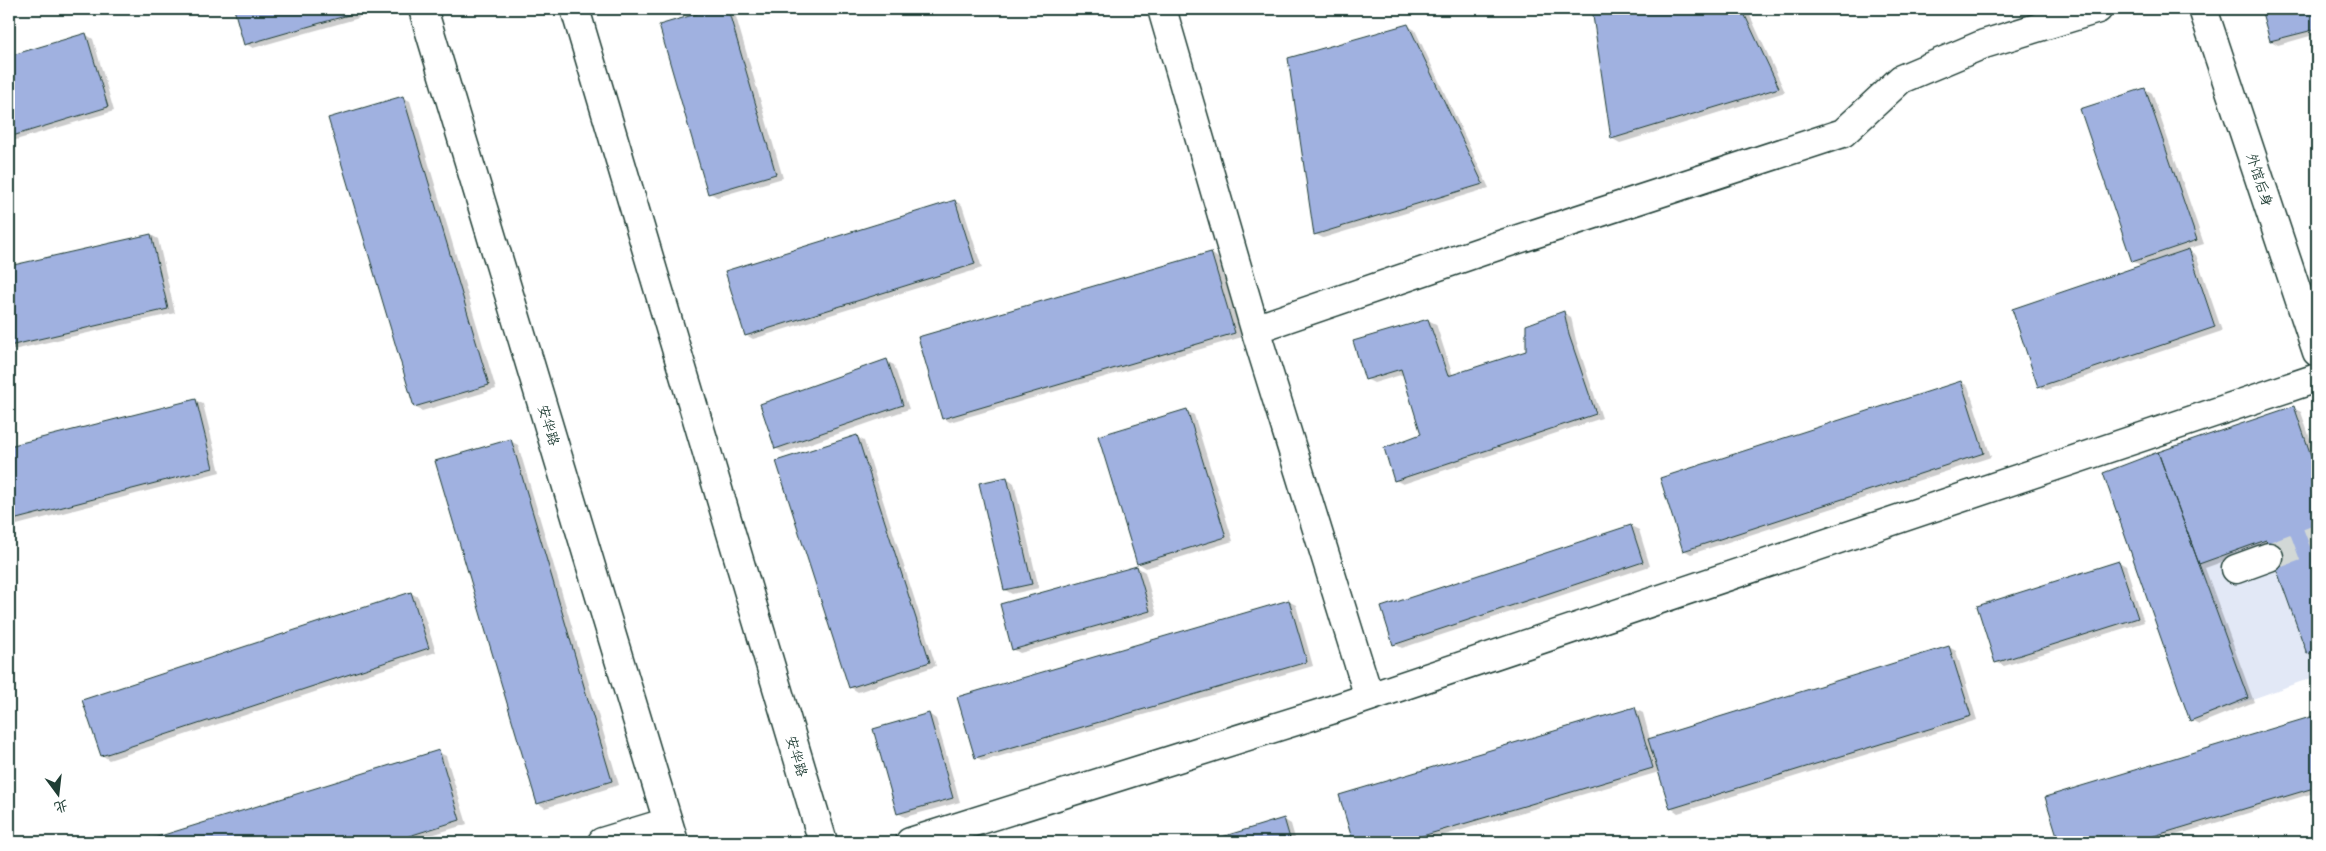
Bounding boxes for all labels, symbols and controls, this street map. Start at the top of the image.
street label: 外馆后身 [2243,151,2276,209]
street label: 安华路 [534,403,563,448]
street label: 安华路 [782,734,811,779]
north arrow [32,768,82,818]
text: 北 [52,796,70,816]

